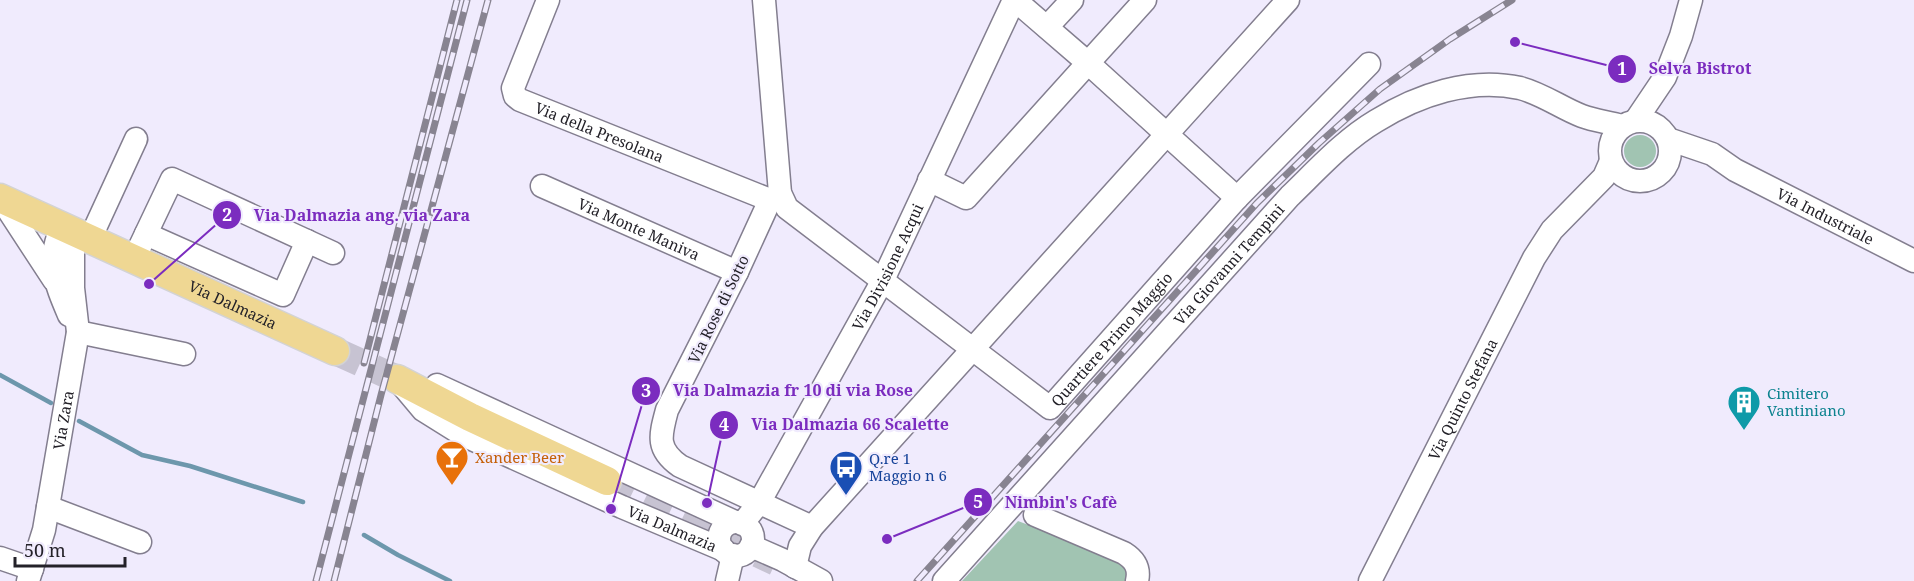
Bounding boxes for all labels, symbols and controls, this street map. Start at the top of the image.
callout: Selva Bistrot [1607,52,1764,86]
text: 1 [1617,56,1627,80]
text: Selva Bistrot [1649,57,1752,79]
street label: Via della Presolana [532,97,667,167]
street label: Via Industriale [1774,183,1877,249]
street label: Via Monte Maniva [575,193,703,264]
callout: Via Dalmazia ang. via Zara [212,198,482,232]
street label: Via Giovanni Tempini [1169,199,1288,329]
street label: Via Divisione Acqui [847,200,928,334]
text: 2 [222,202,232,226]
text: Via Dalmazia ang. via Zara [254,204,471,226]
street label: Via Rose di Sotto [683,251,753,367]
street label: Quartiere Primo Maggio [1046,268,1176,410]
street label: Via Dalmazia [186,276,280,333]
street label: Via Quinto Stefana [1423,335,1502,463]
callout: Via Dalmazia fr 10 di via Rose [631,374,925,408]
text: 3 [641,378,651,402]
text: Via Dalmazia fr 10 di via Rose [673,379,913,401]
place label: Cimitero Vantiniano [1767,383,1846,420]
building icon: Cimitero Vantiniano [1726,384,1762,431]
street label: Via Zara [48,389,78,451]
callout: Via Dalmazia 66 Scalette [709,408,961,442]
text: 4 [719,412,729,436]
text: Via Dalmazia 66 Scalette [751,413,949,435]
bar icon: Xander Beer [434,439,470,486]
place label: Xander Beer [475,447,564,467]
place label: Q.re 1 Maggio n 6 [869,448,947,485]
bus stop icon: Q.re 1 Maggio n 6 [828,449,864,496]
callout: Nimbin's Cafè [963,485,1129,519]
text: 5 [973,489,983,513]
text: Nimbin's Cafè [1005,491,1117,513]
street label: Via Dalmazia [625,501,720,556]
scale bar [15,530,124,568]
text: 50 m [24,538,66,562]

